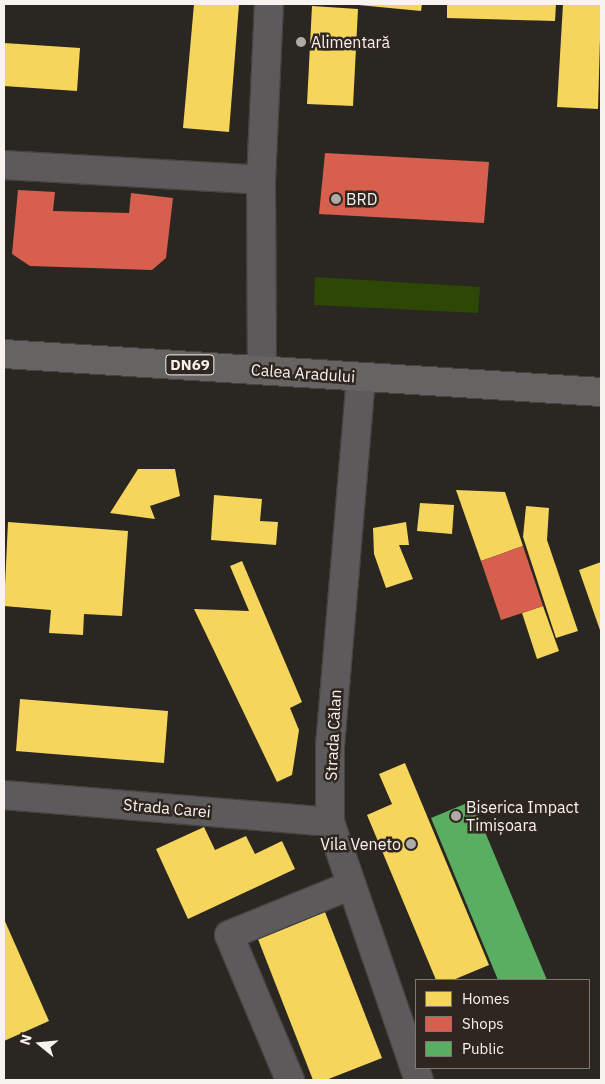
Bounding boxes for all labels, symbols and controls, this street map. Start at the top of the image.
place label: Alimentară [311,32,390,52]
marker: Alimentară [295,36,307,48]
place label: BRD [346,189,377,209]
marker: BRD [330,193,342,205]
road number: DN69 [165,352,215,378]
street label: Calea Aradului [250,360,356,386]
street label: Strada Călan [321,689,345,781]
street label: Strada Carei [122,795,212,821]
place label: Biserica Impact Timișoara [466,797,579,835]
marker: Biserica Impact Timișoara [450,810,462,822]
place label: Vila Veneto [320,834,401,854]
marker: Vila Veneto [405,838,417,850]
legend [415,979,590,1069]
text: Homes [462,989,510,1008]
text: Shops [462,1014,504,1033]
north arrow [15,1019,65,1069]
text: N [16,1032,36,1047]
text: Public [462,1039,504,1058]

